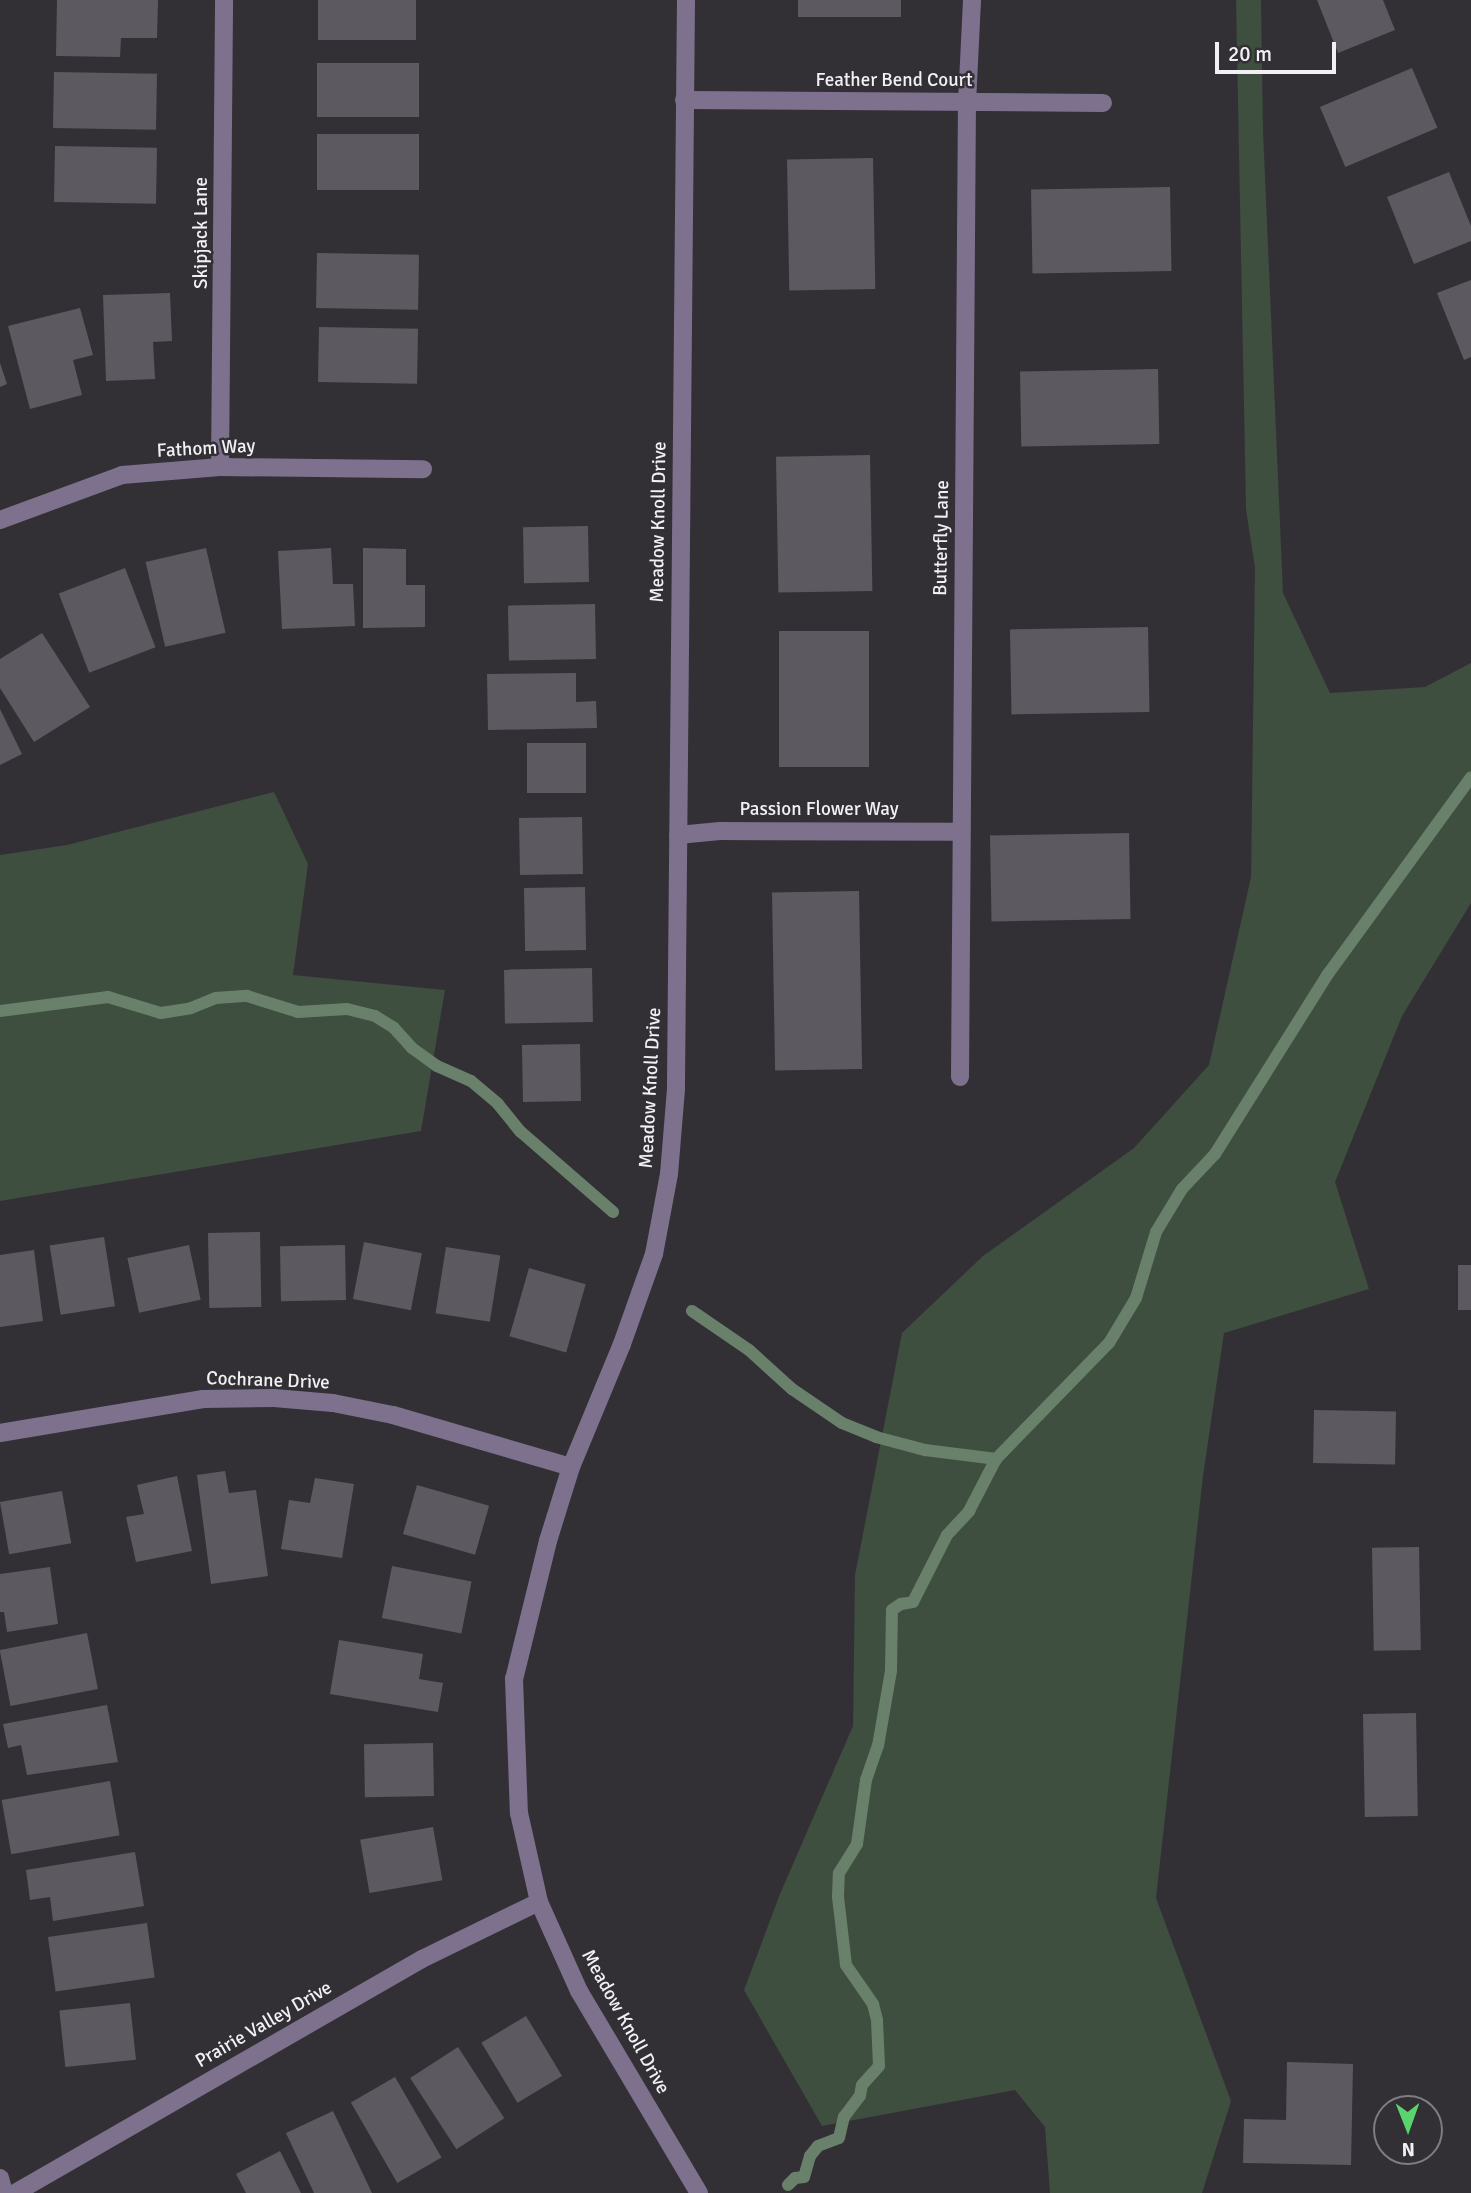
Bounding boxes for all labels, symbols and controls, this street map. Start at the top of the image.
scale bar [1219,28,1340,72]
text: 20 m [1228,41,1272,67]
street label: Feather Bend Court [815,70,973,92]
street label: Skipjack Lane [191,177,213,289]
street label: Fathom Way [156,435,256,463]
street label: Meadow Knoll Drive [646,441,672,603]
street label: Butterfly Lane [930,480,954,596]
street label: Passion Flower Way [739,799,899,821]
street label: Meadow Knoll Drive [635,1007,667,1169]
street label: Cochrane Drive [206,1367,330,1395]
street label: Meadow Knoll Drive [576,1946,674,2098]
street label: Prairie Valley Drive [192,1977,336,2073]
north arrow [1373,2095,1443,2165]
text: N [1402,2137,1415,2161]

